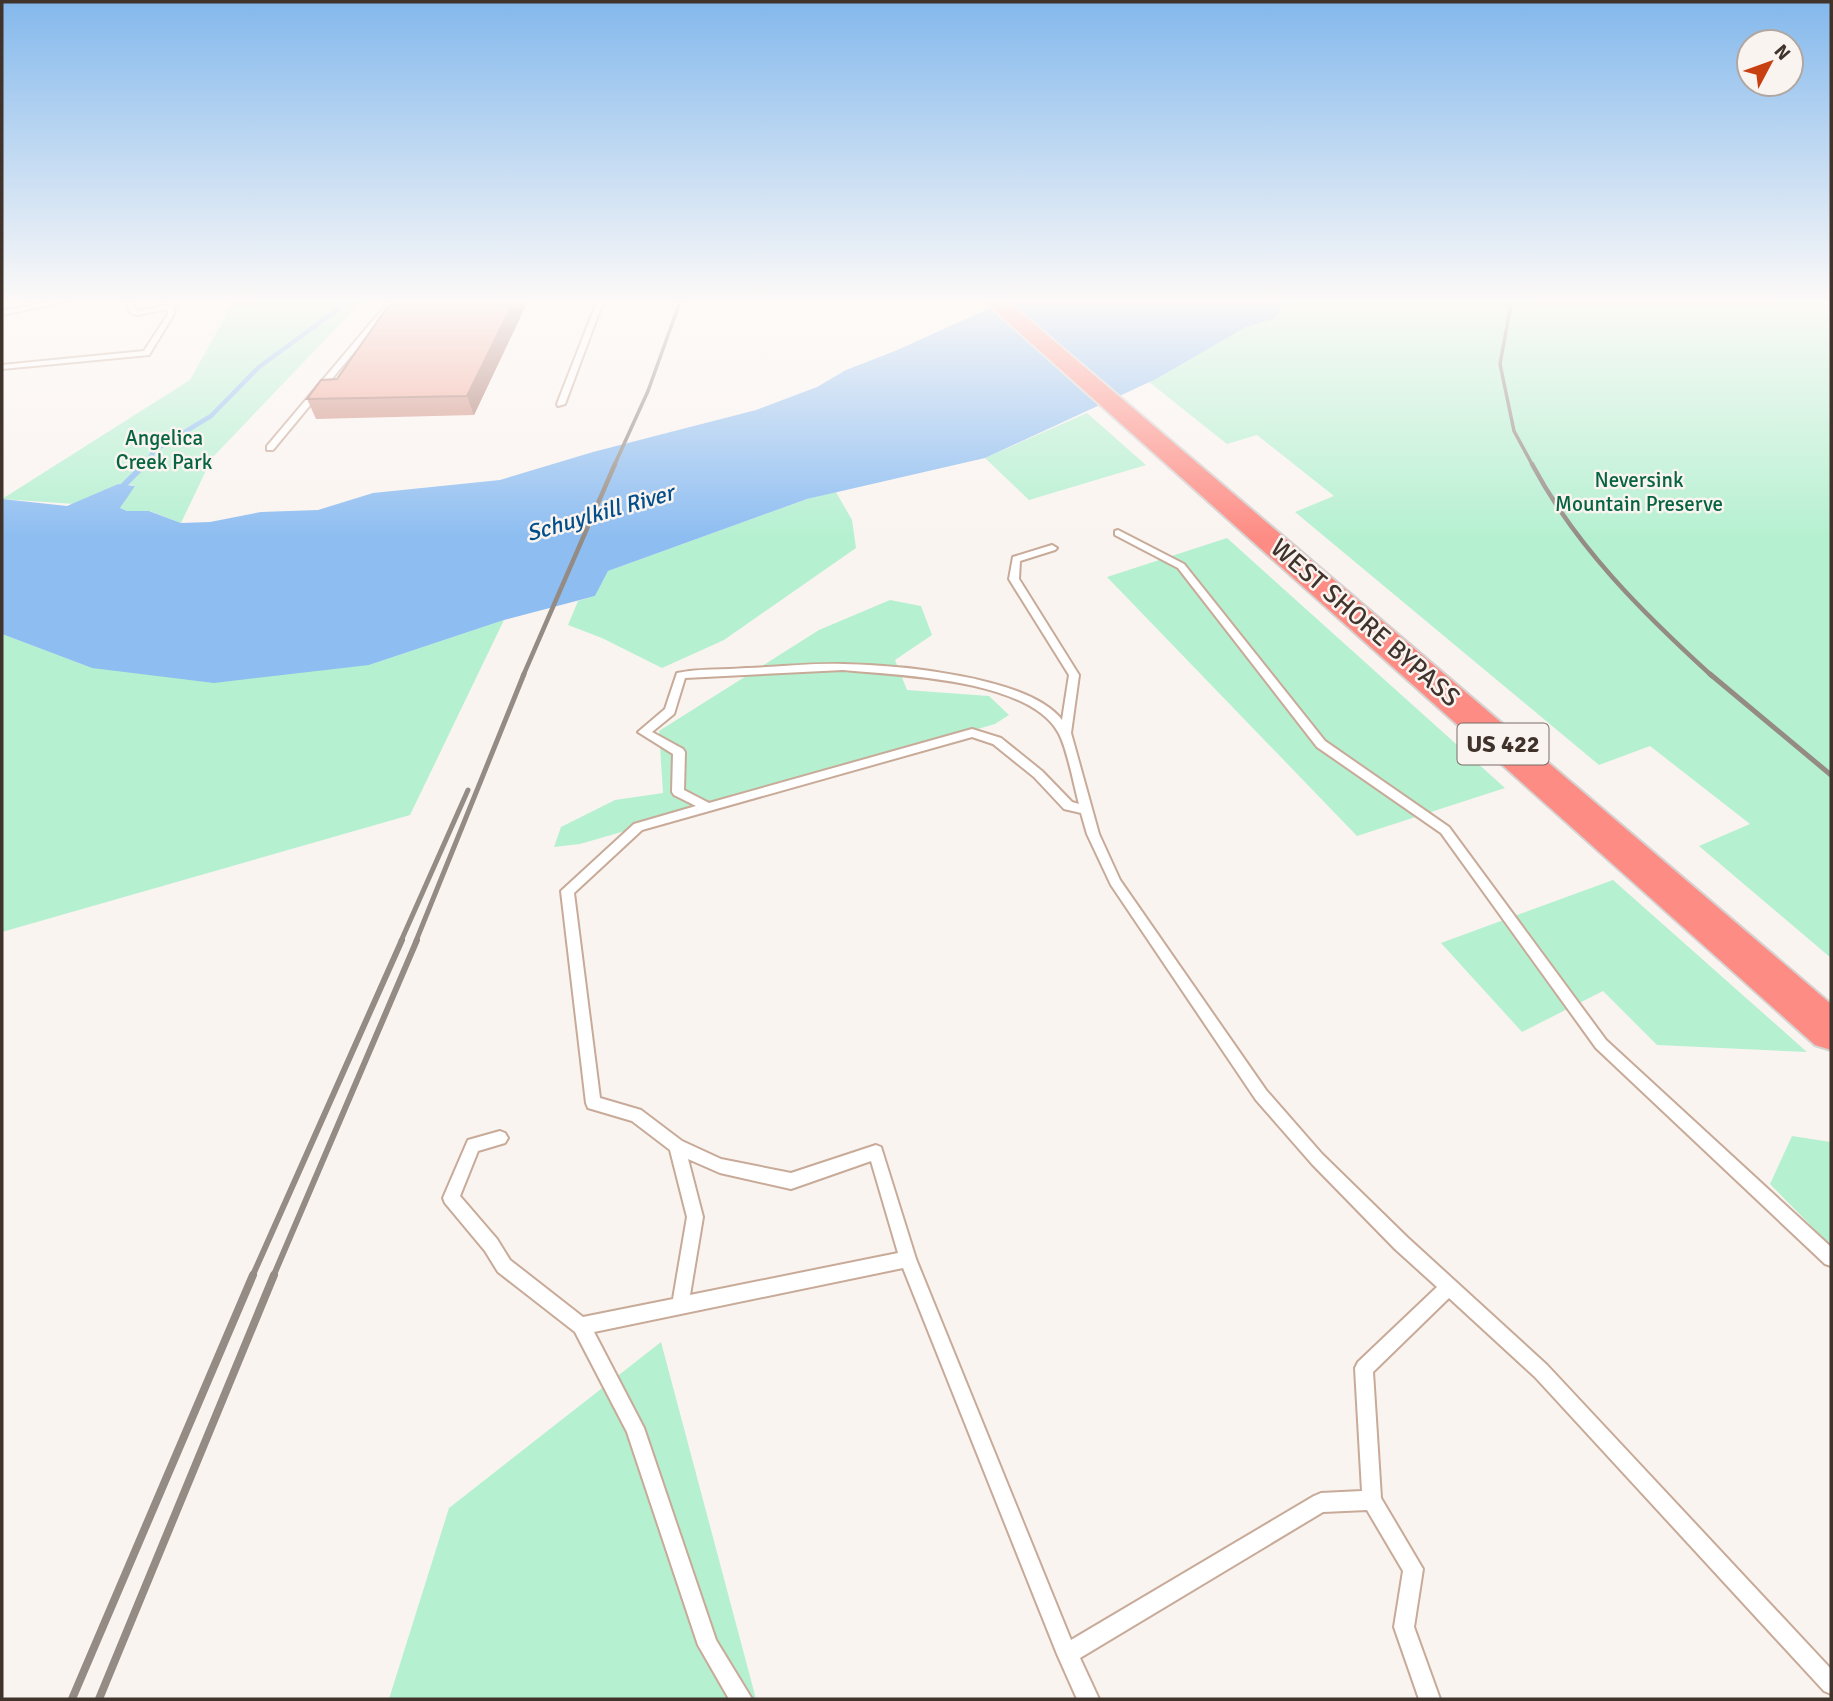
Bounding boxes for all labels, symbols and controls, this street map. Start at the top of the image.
north arrow [1735,28,1805,98]
text: N [1769,40,1795,65]
park label: Angelica Creek Park [116,425,213,475]
park label: Neversink Mountain Preserve [1555,467,1723,517]
water label: Schuylkill River [523,477,681,548]
street label: WEST SHORE BYPASS [1264,532,1466,714]
road number: US 422 [1458,724,1548,764]

